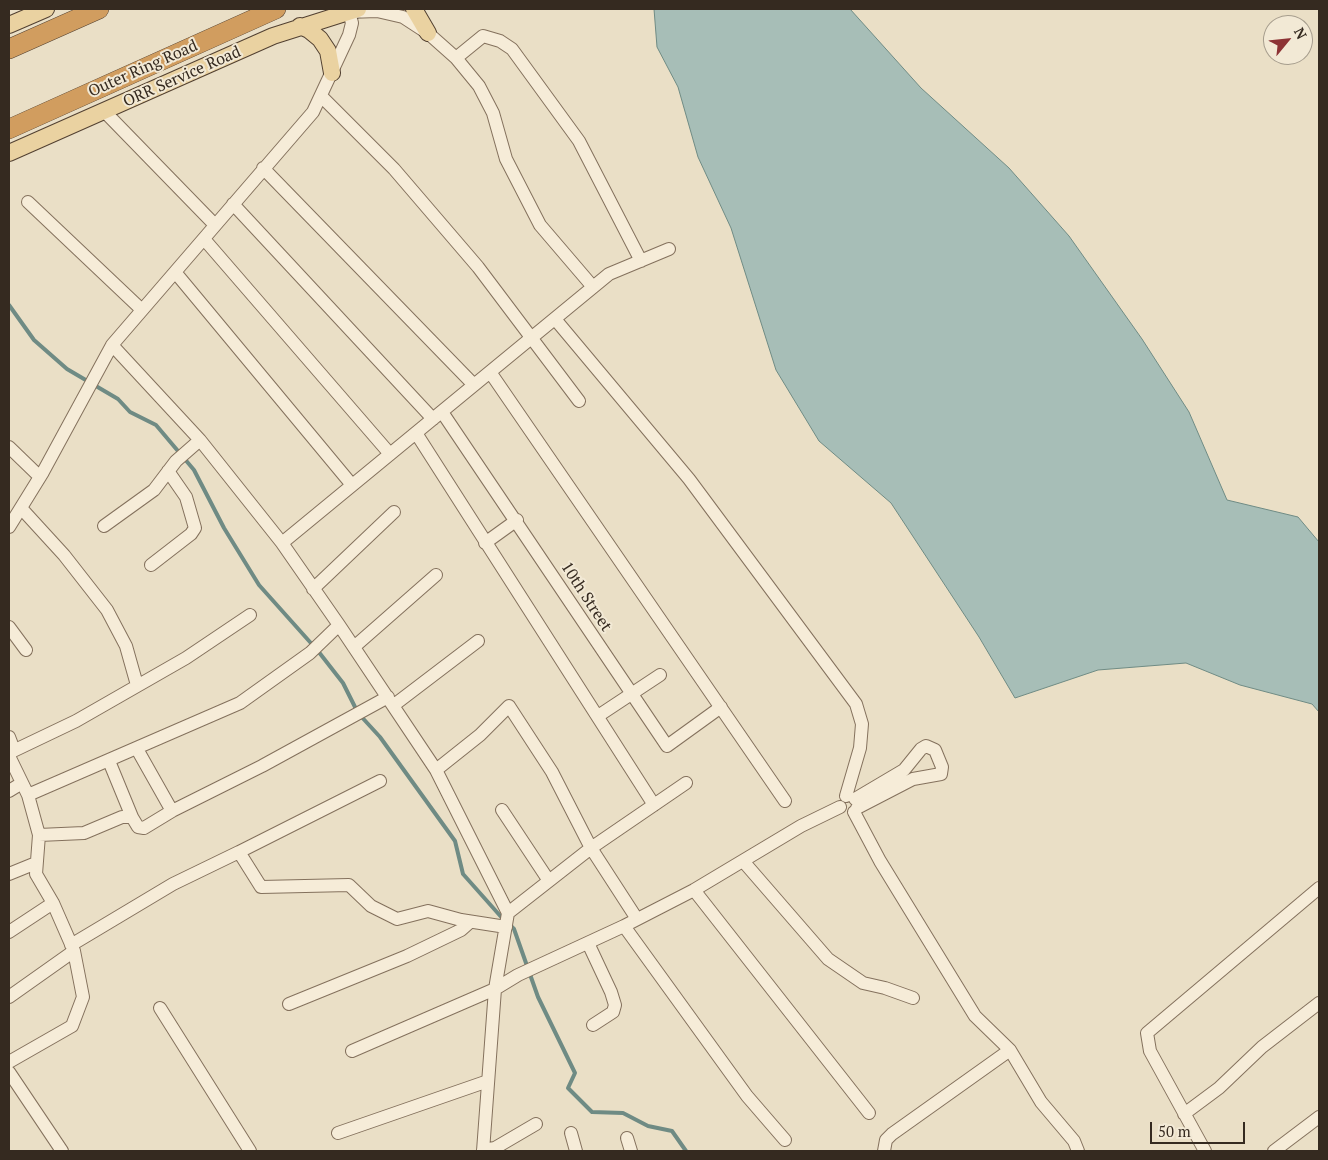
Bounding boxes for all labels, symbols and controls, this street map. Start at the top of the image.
north arrow [1263,15,1313,65]
text: N [1290,24,1312,42]
street label: Outer Ring Road [85,36,201,102]
street label: ORR Service Road [120,42,244,112]
street label: 10th Street [556,559,616,635]
scale bar [1153,1112,1248,1144]
text: 50 m [1158,1121,1191,1141]

